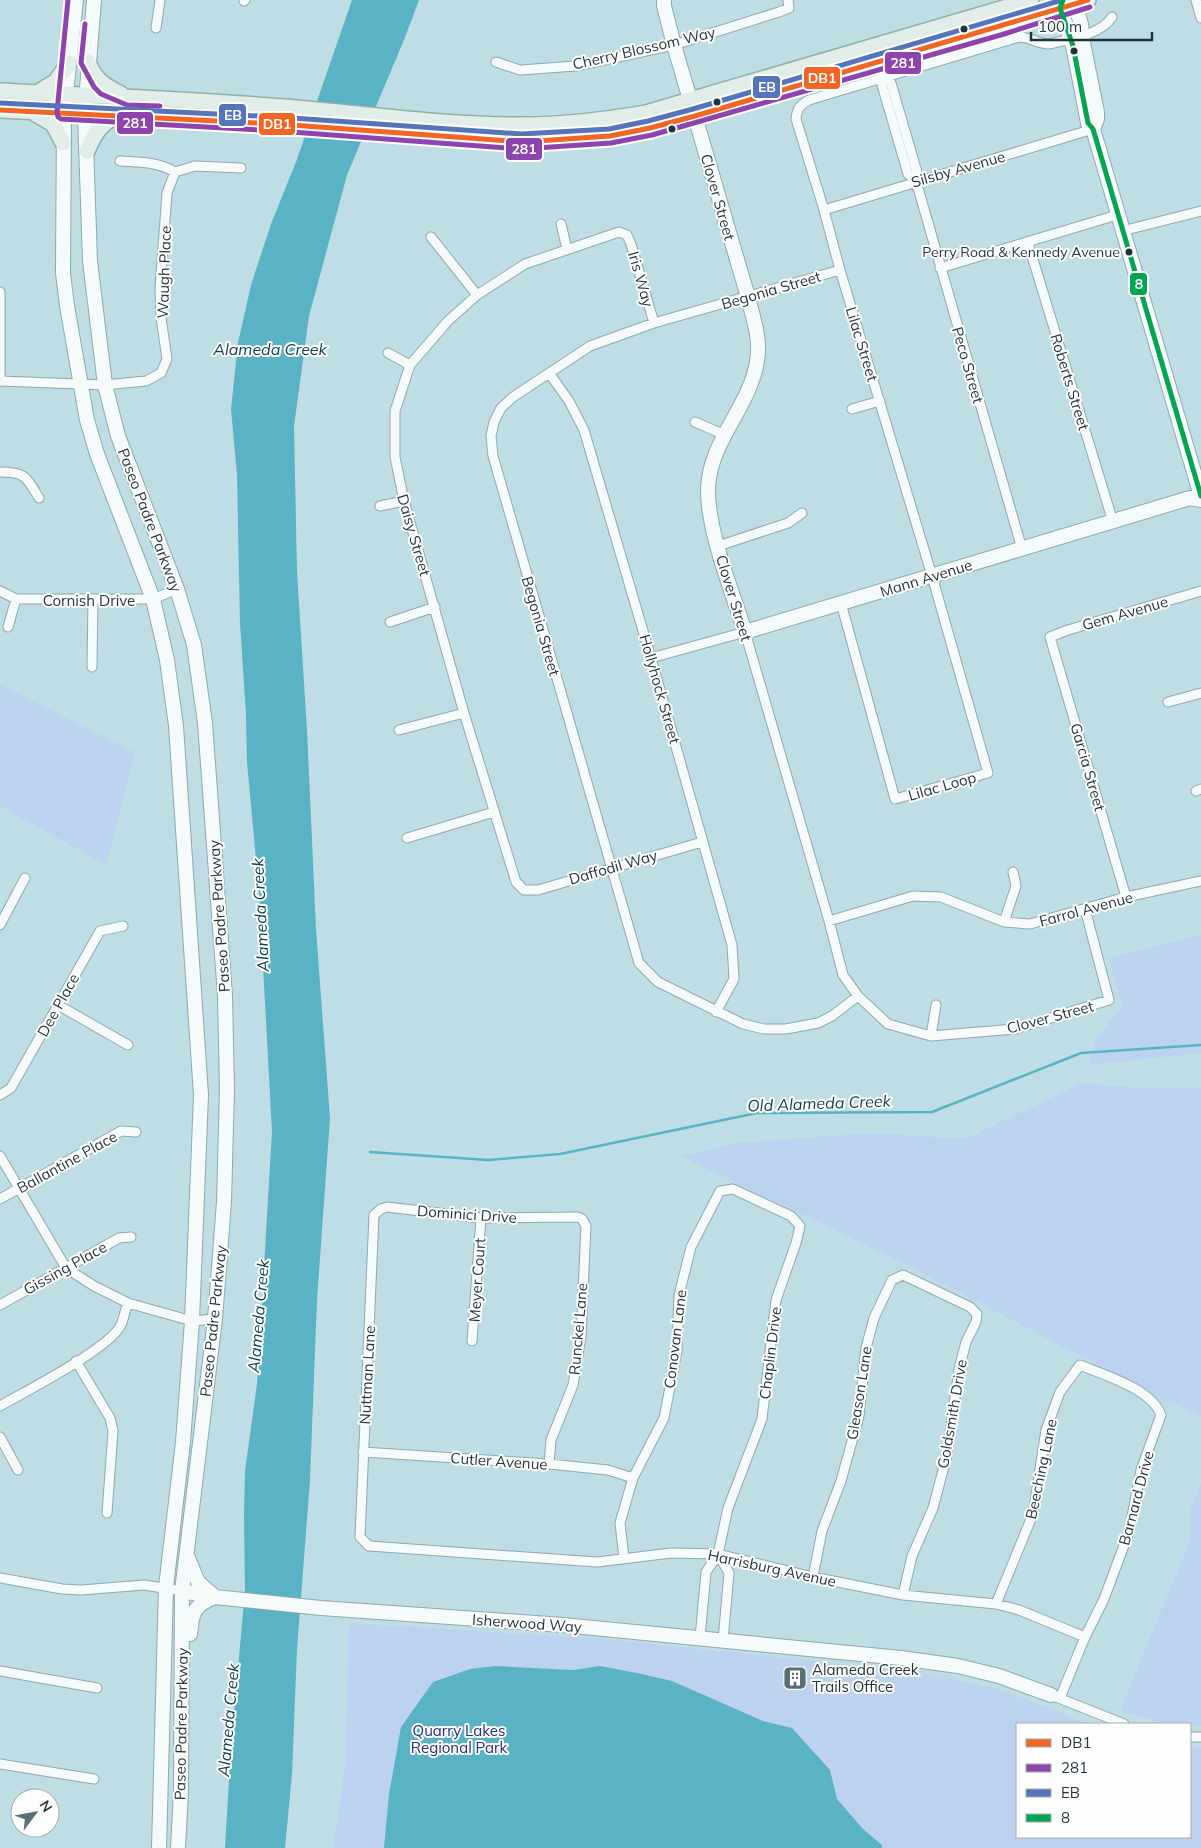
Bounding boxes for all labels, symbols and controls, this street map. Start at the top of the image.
scale bar [1031,10,1152,42]
text: 100 m [1038,17,1082,36]
street label: Cherry Blossom Way [571,22,717,74]
unlabelled marker [959,24,969,34]
unlabelled marker [1069,46,1079,56]
line badge: 281 [884,51,922,75]
text: 281 [890,54,916,72]
line badge: DB1 [803,66,841,90]
text: DB1 [808,69,836,87]
line badge: EB [752,75,781,99]
text: EB [758,78,776,96]
unlabelled marker [712,97,722,107]
line badge: EB [218,103,247,127]
text: EB [224,106,242,124]
line badge: 281 [116,111,154,135]
line badge: DB1 [258,112,296,136]
text: 281 [122,114,148,132]
text: DB1 [263,115,291,133]
unlabelled marker [667,124,677,134]
line badge: 281 [505,137,543,161]
text: 281 [511,140,537,158]
street label: Silsby Avenue [909,147,1007,191]
street label: Clover Street [697,152,739,242]
street label: Waugh Place [153,225,175,319]
place label: Perry Road & Kennedy Avenue [922,243,1120,261]
marker: Perry Road & Kennedy Avenue [1124,247,1134,257]
street label: Iris Way [624,249,658,309]
street label: Begonia Street [719,267,823,313]
line badge: 8 [1129,272,1148,296]
text: 8 [1135,275,1143,293]
street label: Lilac Street [842,304,882,384]
street label: Peco Street [948,324,988,406]
street label: Roberts Street [1046,331,1094,433]
water label: Alameda Creek [212,339,328,359]
street label: Paseo Padre Parkway [114,445,186,595]
street label: Daisy Street [393,492,435,578]
street label: Clover Street [712,553,756,643]
street label: Mann Avenue [877,555,975,601]
street label: Begonia Street [518,574,564,678]
street label: Cornish Drive [43,591,135,610]
street label: Gem Avenue [1080,592,1170,634]
street label: Hollyhock Street [635,632,685,746]
street label: Garcia Street [1066,721,1110,813]
street label: Lilac Loop [906,767,978,805]
street label: Paseo Padre Parkway [204,839,234,993]
street label: Daffodil Way [567,845,659,889]
water label: Alameda Creek [247,857,273,973]
street label: Farrol Avenue [1037,887,1135,931]
street label: Dee Place [33,970,83,1040]
street label: Clover Street [1004,996,1096,1038]
water label: Old Alameda Creek [747,1090,892,1115]
street label: Ballantine Place [14,1127,120,1197]
street label: Dominici Drive [416,1201,518,1227]
street label: Gissing Place [20,1237,110,1299]
street label: Meyer Court [465,1237,489,1323]
street label: Paseo Padre Parkway [196,1244,230,1398]
water label: Alameda Creek [243,1258,273,1374]
street label: Runckel Lane [565,1282,591,1376]
street label: Conovan Lane [660,1289,690,1389]
street label: Chaplin Drive [755,1306,785,1400]
street label: Nuttman Lane [355,1325,379,1425]
street label: Gleason Lane [842,1345,876,1441]
street label: Goldsmith Drive [933,1358,971,1470]
street label: Beeching Lane [1021,1417,1061,1521]
street label: Cutler Avenue [450,1448,548,1474]
street label: Barnard Drive [1114,1449,1158,1547]
street label: Harrisburg Avenue [706,1545,838,1591]
street label: Isherwood Way [472,1610,582,1636]
street label: Paseo Padre Parkway [170,1648,192,1800]
place label: Alameda Creek Trails Office [812,1660,919,1696]
water label: Alameda Creek [213,1662,243,1778]
building icon: Alameda Creek Trails Office [782,1665,808,1691]
park label: Quarry Lakes Regional Park [411,1721,507,1757]
legend [1016,1723,1191,1838]
text: DB1 [1061,1733,1091,1752]
text: 281 [1061,1758,1088,1777]
text: EB [1061,1783,1080,1802]
north arrow [10,1788,60,1838]
text: N [36,1797,56,1815]
text: 8 [1061,1808,1070,1827]

